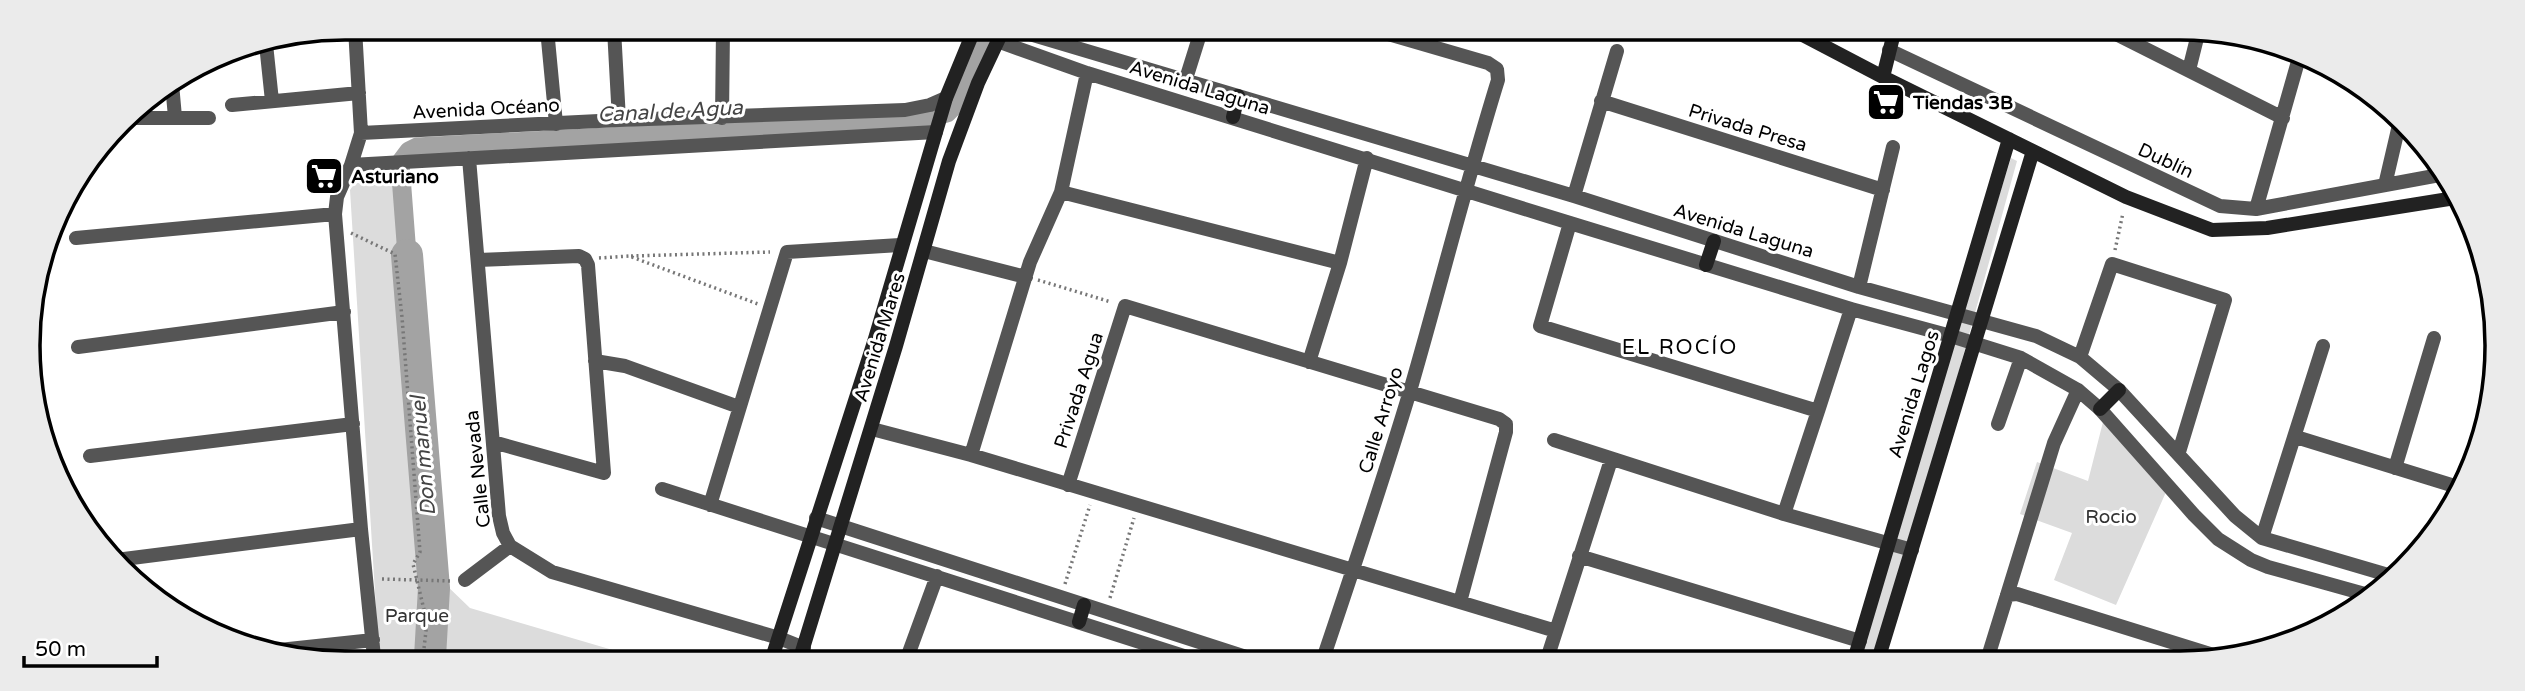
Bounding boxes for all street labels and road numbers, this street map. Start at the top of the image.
street label: Avenida Laguna [1127,56,1273,120]
street label: Avenida Océano [412,94,560,124]
street label: Privada Presa [1686,99,1810,156]
street label: Dublín [2134,139,2197,183]
street label: Avenida Laguna [1671,199,1817,263]
street label: Avenida Mares [850,270,910,405]
street label: Avenida Lagos [1884,328,1944,461]
street label: Privada Agua [1050,329,1108,451]
street label: Calle Arroyo [1354,364,1408,476]
street label: Calle Nevada [461,409,495,529]

